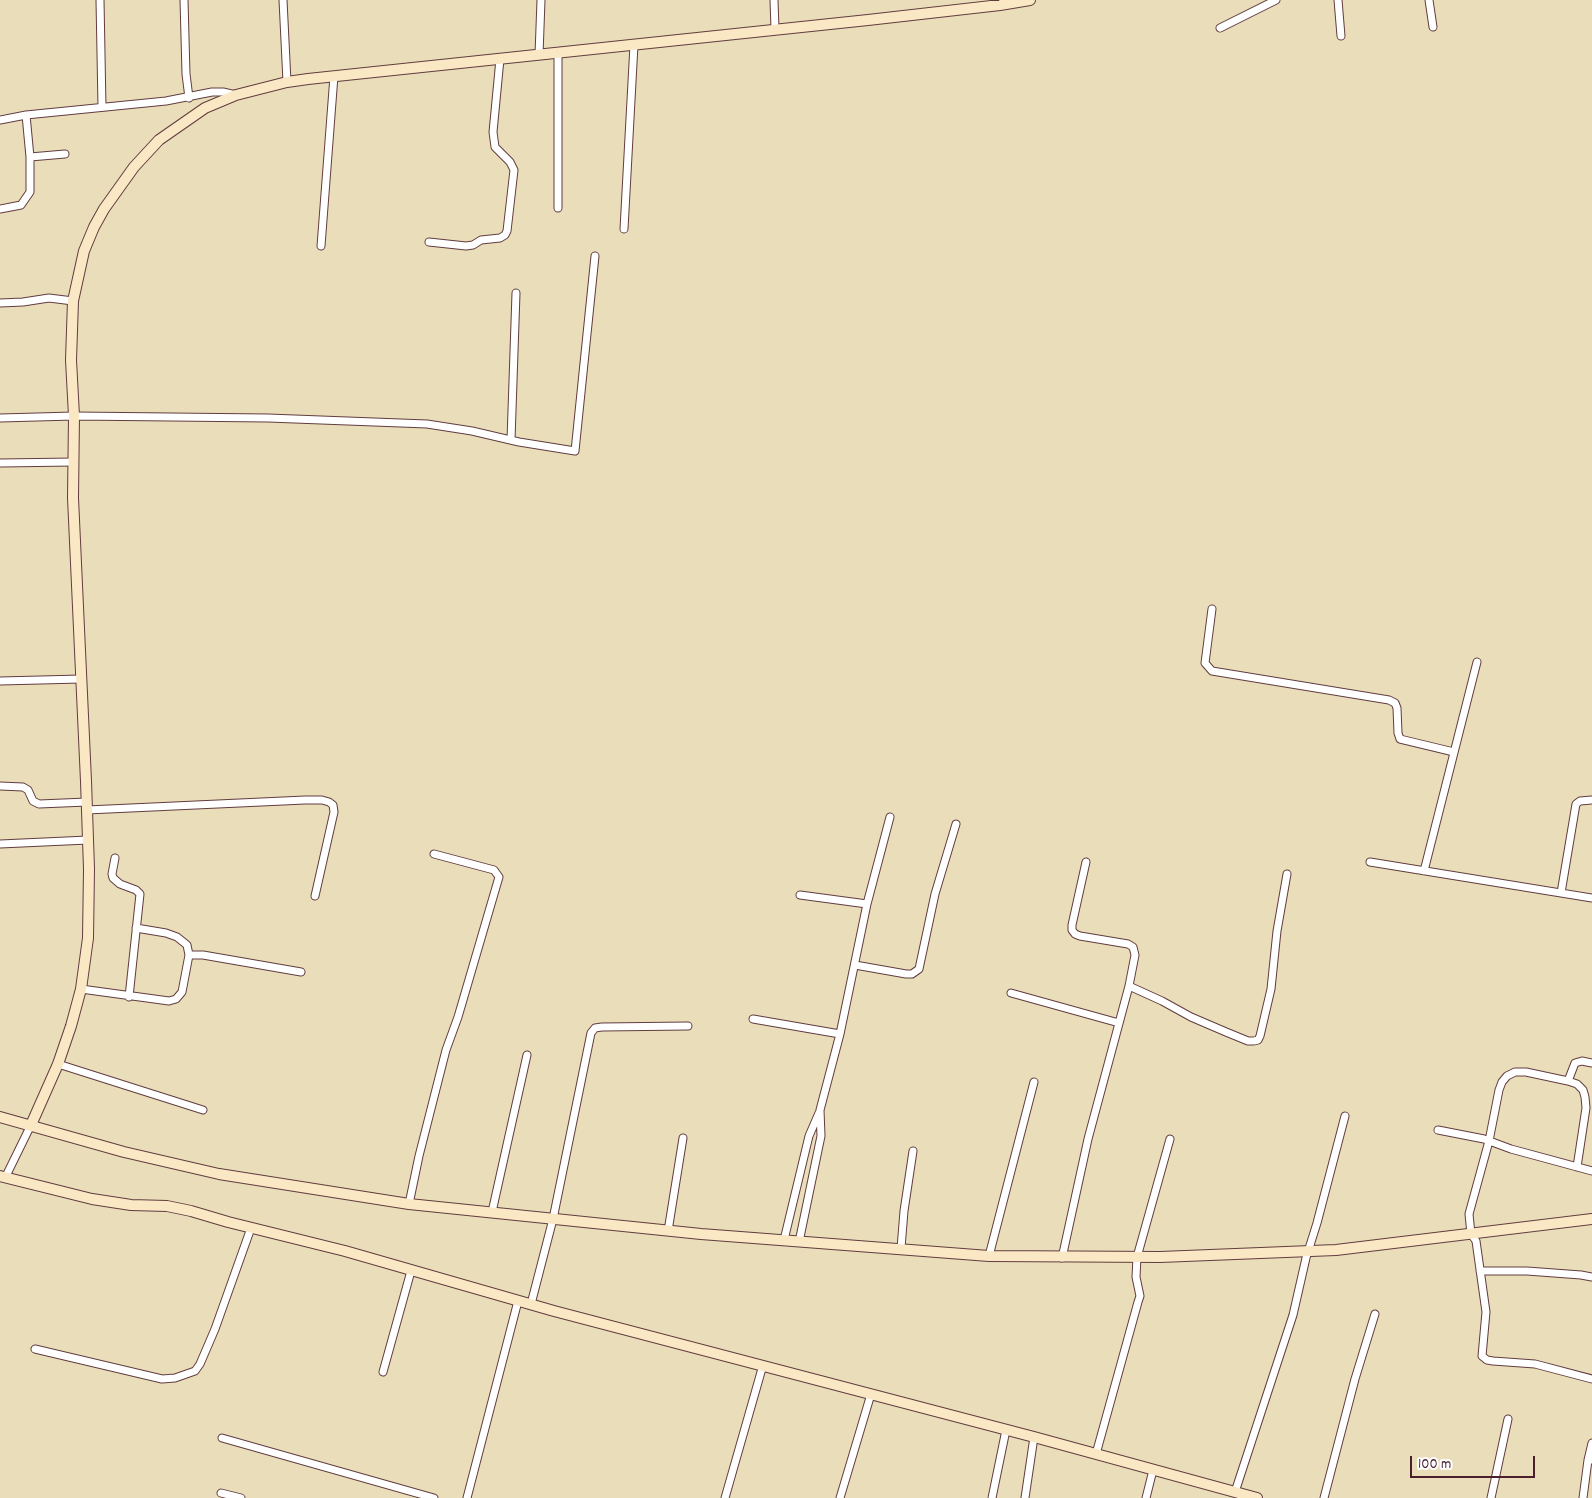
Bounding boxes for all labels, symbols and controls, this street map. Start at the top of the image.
scale bar [1412,1446,1537,1478]
text: 100 m [1418,1454,1451,1476]

